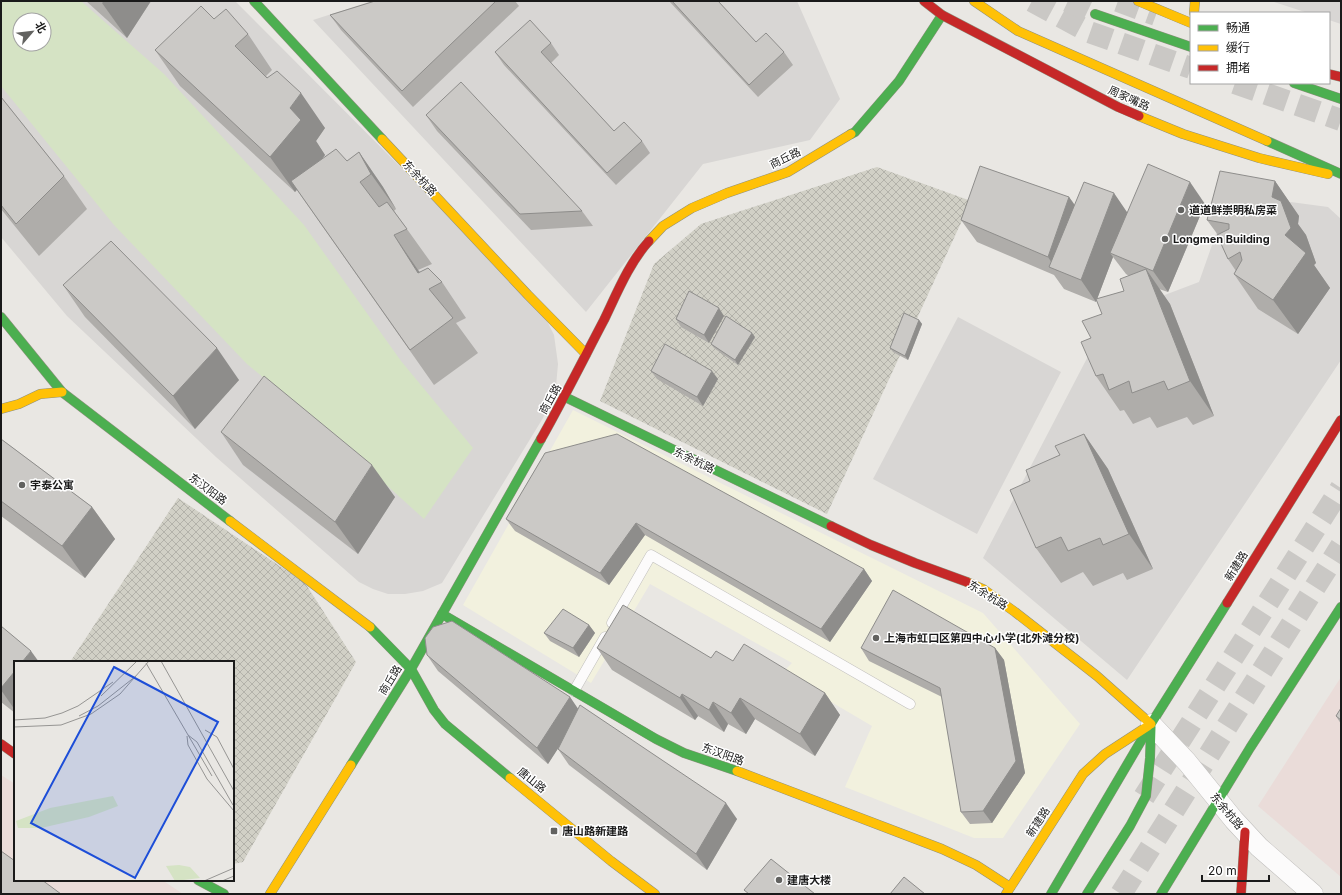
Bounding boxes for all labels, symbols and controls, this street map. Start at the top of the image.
north arrow [12,12,52,52]
legend [1190,12,1330,84]
text: 北 [32,19,50,35]
text: 畅通 [1226,20,1250,35]
text: 缓行 [1226,40,1250,55]
text: 拥堵 [1226,60,1250,75]
street label: 周家嘴路 [1106,83,1152,113]
street label: 商丘路 [767,144,803,172]
street label: 东余杭路 [400,157,440,199]
place label: 道道鲜崇明私房菜 [1189,203,1277,217]
marker: 道道鲜崇明私房菜 [1176,205,1186,215]
place label: Longmen Building [1173,232,1270,246]
marker: Longmen Building [1160,234,1170,244]
street label: 商丘路 [536,381,564,417]
street label: 东余杭路 [671,444,717,476]
street label: 东汉阳路 [186,470,230,508]
place label: 宇泰公寓 [30,478,74,492]
marker: 宇泰公寓 [17,480,27,490]
street label: 新建路 [1221,548,1251,584]
street label: 东余杭路 [966,577,1010,613]
place label: 上海市虹口区第四中心小学(北外滩分校) [884,631,1079,645]
marker: 上海市虹口区第四中心小学(北外滩分校) [871,633,881,643]
inset map [14,661,234,881]
street label: 商丘路 [375,662,405,698]
street label: 东汉阳路 [700,740,746,768]
street label: 唐山路 [515,764,549,796]
street label: 东余杭路 [1207,790,1247,832]
street label: 新建路 [1023,804,1053,840]
place label: 唐山路新建路 [562,824,629,838]
marker: 唐山路新建路 [549,826,559,836]
scale bar [1202,857,1269,883]
text: 20 m [1208,863,1237,878]
place label: 建唐大楼 [787,873,831,887]
marker: 建唐大楼 [774,875,784,885]

